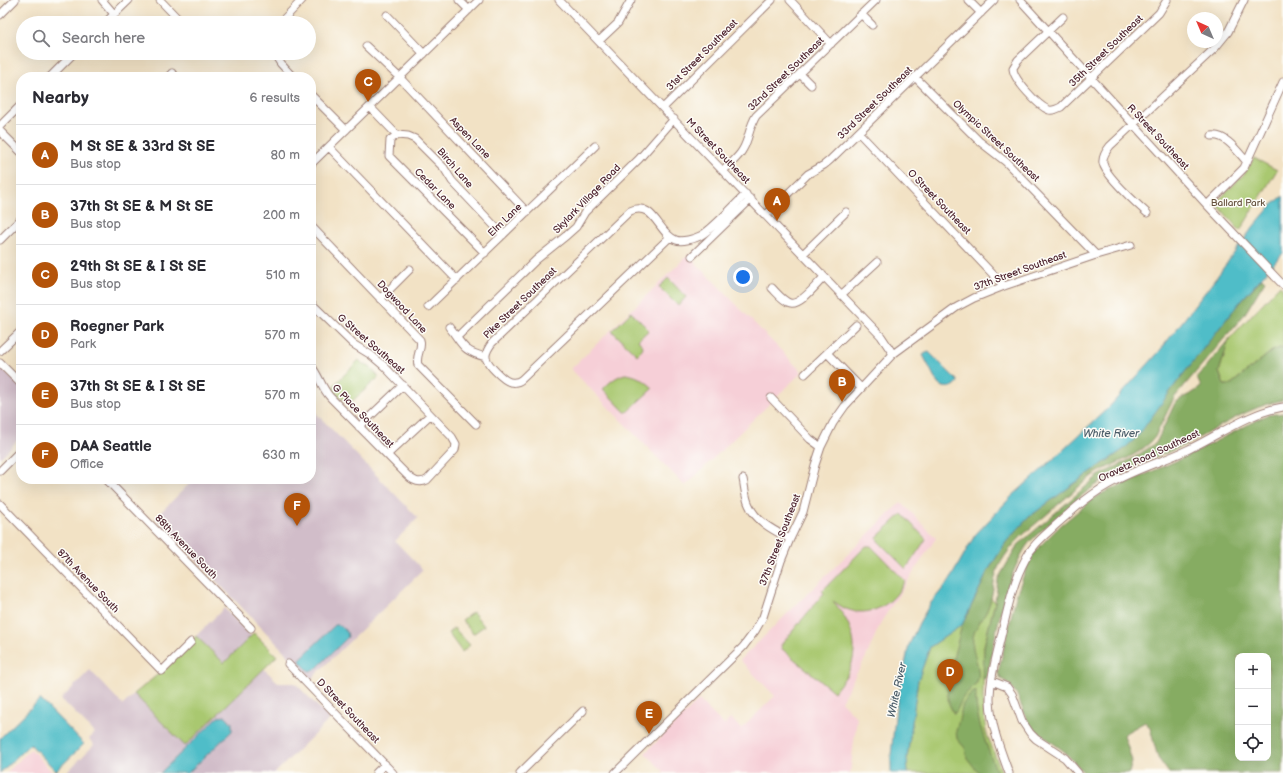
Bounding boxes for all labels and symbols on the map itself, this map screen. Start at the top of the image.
north arrow [1187,12,1223,48]
street label: 35th Street Southeast [1066,13,1146,89]
street label: 31st Street Southeast [664,17,740,93]
street label: 32nd Street Southeast [745,35,827,113]
street label: 33rd Street Southeast [835,64,915,142]
pin: C [355,69,381,102]
street label: Olympic Street Southeast [950,98,1042,184]
street label: R Street Southeast [1125,102,1191,172]
street label: Aspen Lane [447,115,493,161]
street label: M Street Southeast [684,116,752,186]
street label: Birch Lane [434,146,476,190]
street label: Skylark Village Road [551,162,623,236]
street label: Cedar Lane [412,166,458,212]
street label: O Street Southeast [905,167,973,237]
pin: A [764,188,790,221]
park label: Ballard Park [1211,197,1265,209]
street label: Elm Lane [486,201,524,239]
street label: 37th Street Southeast [972,249,1068,293]
street label: Pike Street Southeast [481,265,559,341]
your location [733,267,753,287]
street label: Dogwood Lane [375,278,430,336]
street label: G Street Southeast [335,311,407,377]
pin: B [829,369,855,402]
street label: G Place Southeast [330,382,396,450]
water label: White River [1083,427,1140,440]
street label: Oravetz Road Southeast [1097,427,1201,485]
street label: 37th Street Southeast [757,492,803,588]
pin: F [284,493,310,526]
street label: 88th Avenue South [152,512,220,582]
street label: 87th Avenue South [55,547,122,616]
pin: D [937,659,963,692]
water label: White River [885,660,909,719]
street label: D Street Southeast [314,676,382,746]
pin: E [636,701,662,734]

